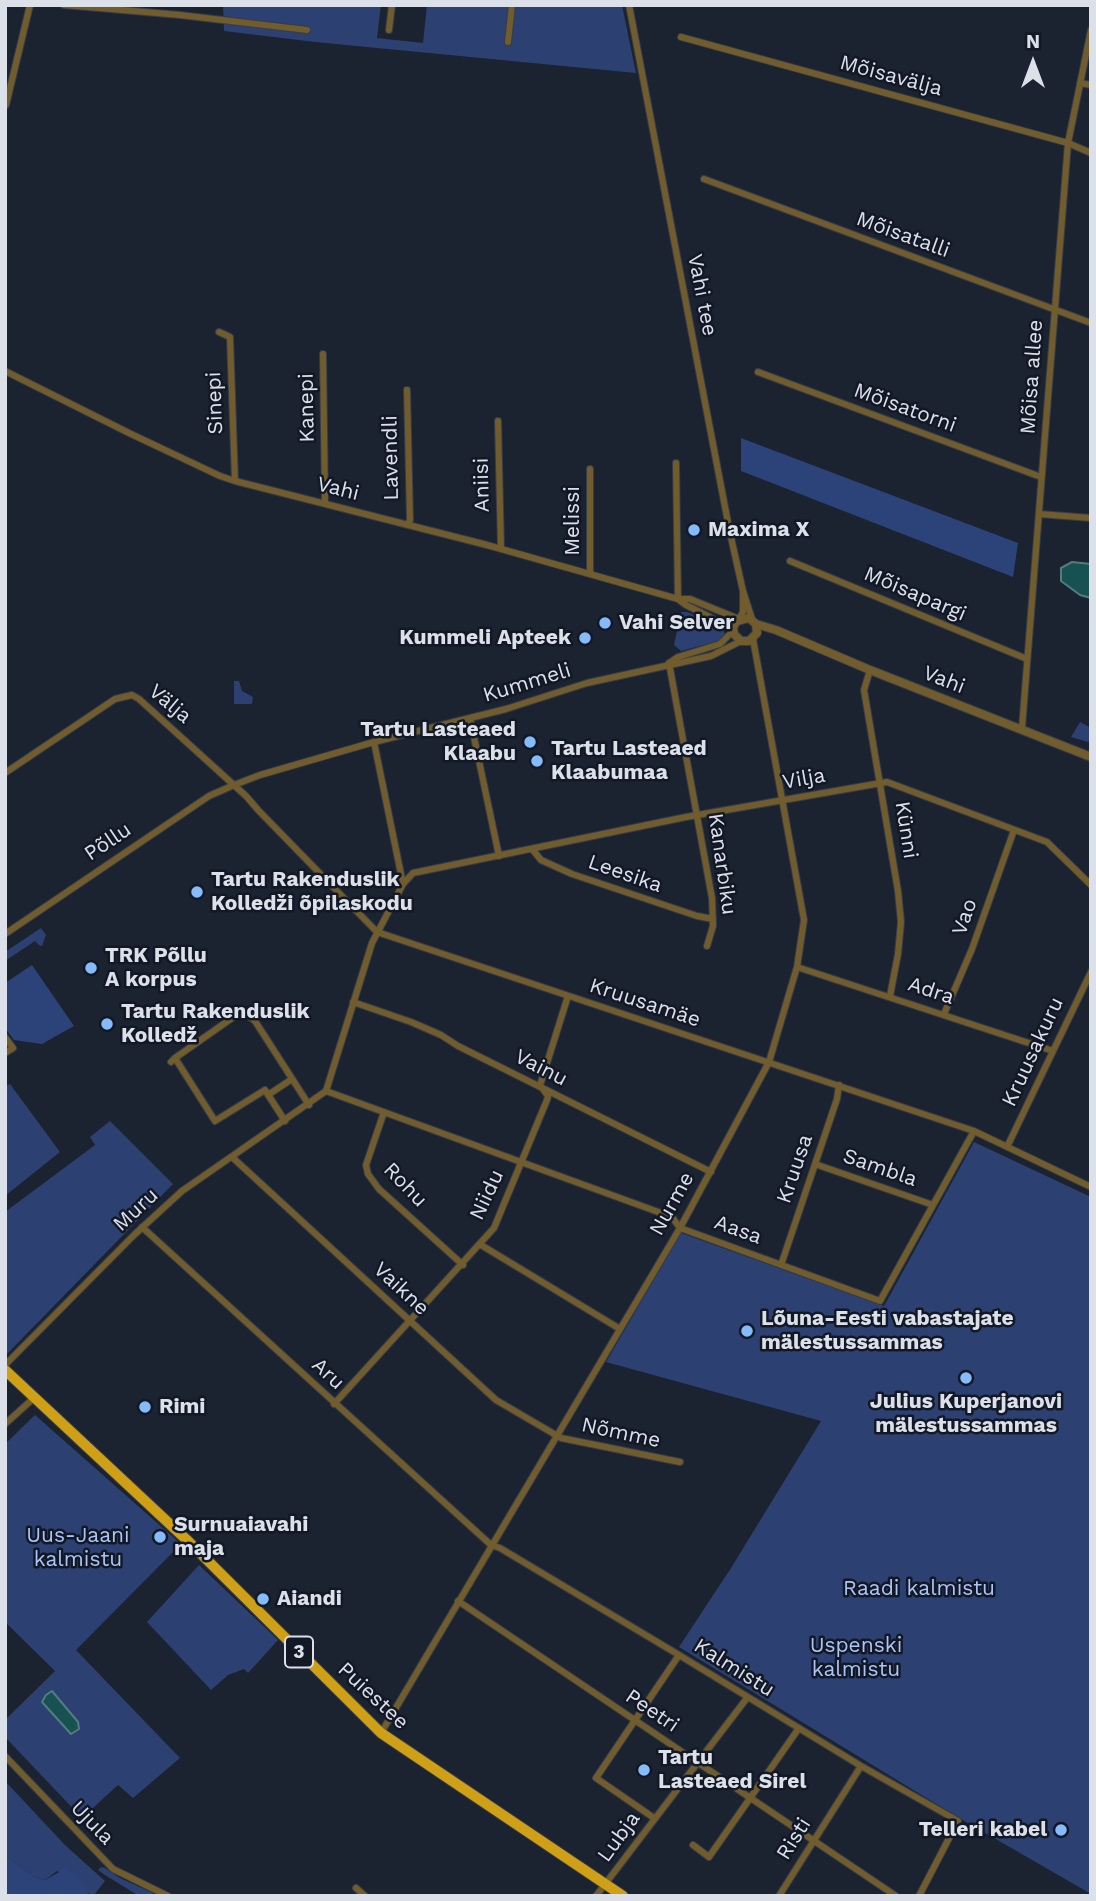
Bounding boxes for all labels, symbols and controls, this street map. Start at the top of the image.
north arrow [998,28,1068,98]
text: N [1026,30,1040,53]
street label: Mõisavälja [837,50,945,102]
street label: Mõisatalli [853,206,953,264]
street label: Vahi tee [682,252,722,338]
street label: Mõisa allee [1015,319,1049,435]
street label: Sinepi [201,371,229,435]
street label: Kanepi [294,373,320,443]
street label: Mõisatorni [850,378,960,438]
street label: Lavendli [378,415,404,501]
street label: Aniisi [469,457,495,513]
street label: Vahi [314,472,362,506]
street label: Melissi [560,486,586,556]
place label: Maxima X [708,517,810,543]
marker: Maxima X [686,522,702,538]
street label: Mõisapargi [860,561,970,627]
place label: Vahi Selver [619,610,734,636]
marker: Vahi Selver [597,615,613,631]
place label: Kummeli Apteek [399,625,571,651]
marker: Kummeli Apteek [577,630,593,646]
street label: Kummeli [480,658,574,708]
street label: Vahi [919,661,969,699]
street label: Välja [143,679,197,729]
place label: Tartu Lasteaed Klaabu [360,717,516,767]
marker: Tartu Lasteaed Klaabu [522,734,538,750]
place label: Tartu Lasteaed Klaabumaa [551,736,707,786]
marker: Tartu Lasteaed Klaabumaa [529,753,545,769]
street label: Vilja [781,763,827,795]
street label: Künni [889,799,923,861]
street label: Kanarbiku [702,812,742,916]
street label: Põllu [80,817,136,867]
street label: Leesika [585,850,665,898]
place label: Tartu Rakenduslik Kolledži õpilaskodu [211,867,413,917]
marker: Tartu Rakenduslik Kolledži õpilaskodu [189,884,205,900]
street label: Vao [947,895,983,939]
place label: TRK Põllu A korpus [105,943,207,993]
marker: TRK Põllu A korpus [83,960,99,976]
street label: Adra [905,972,957,1010]
street label: Kruusamäe [586,973,704,1033]
street label: Kruusakuru [997,993,1069,1111]
place label: Tartu Rakenduslik Kolledž [121,999,310,1049]
marker: Tartu Rakenduslik Kolledž [99,1016,115,1032]
street label: Vainu [510,1044,572,1092]
street label: Kruusa [771,1131,819,1207]
street label: Sambla [840,1144,920,1192]
street label: Rohu [378,1157,432,1213]
street label: Niidu [464,1166,510,1224]
street label: Nurme [644,1168,700,1240]
street label: Muru [108,1183,164,1237]
street label: Aasa [711,1210,765,1250]
street label: Vaikne [368,1257,434,1321]
place label: Lõuna-Eesti vabastajate mälestussammas [761,1306,1014,1356]
marker: Lõuna-Eesti vabastajate mälestussammas [739,1323,755,1339]
street label: Aru [306,1353,350,1395]
marker: Julius Kuperjanovi mälestussammas [958,1370,974,1386]
place label: Julius Kuperjanovi mälestussammas [870,1389,1062,1439]
place label: Rimi [159,1394,205,1420]
marker: Rimi [137,1399,153,1415]
street label: Nõmme [579,1412,663,1454]
place label: Surnuaiavahi maja [174,1512,308,1562]
park label: Uus-Jaani kalmistu [26,1523,130,1573]
marker: Surnuaiavahi maja [152,1529,168,1545]
park label: Raadi kalmistu [843,1576,995,1602]
place label: Aiandi [277,1586,342,1612]
marker: Aiandi [255,1591,271,1607]
street label: Kalmistu [689,1633,779,1703]
park label: Uspenski kalmistu [810,1633,902,1683]
road number: 3 [285,1636,313,1668]
street label: Puiestee [332,1657,414,1735]
street label: Peetri [620,1684,684,1738]
place label: Tartu Lasteaed Sirel [658,1745,806,1795]
marker: Tartu Lasteaed Sirel [636,1762,652,1778]
street label: Ujula [65,1796,119,1850]
street label: Lubja [592,1807,646,1867]
street label: Risti [771,1813,817,1865]
place label: Telleri kabel [919,1817,1047,1843]
marker: Telleri kabel [1053,1822,1069,1838]

